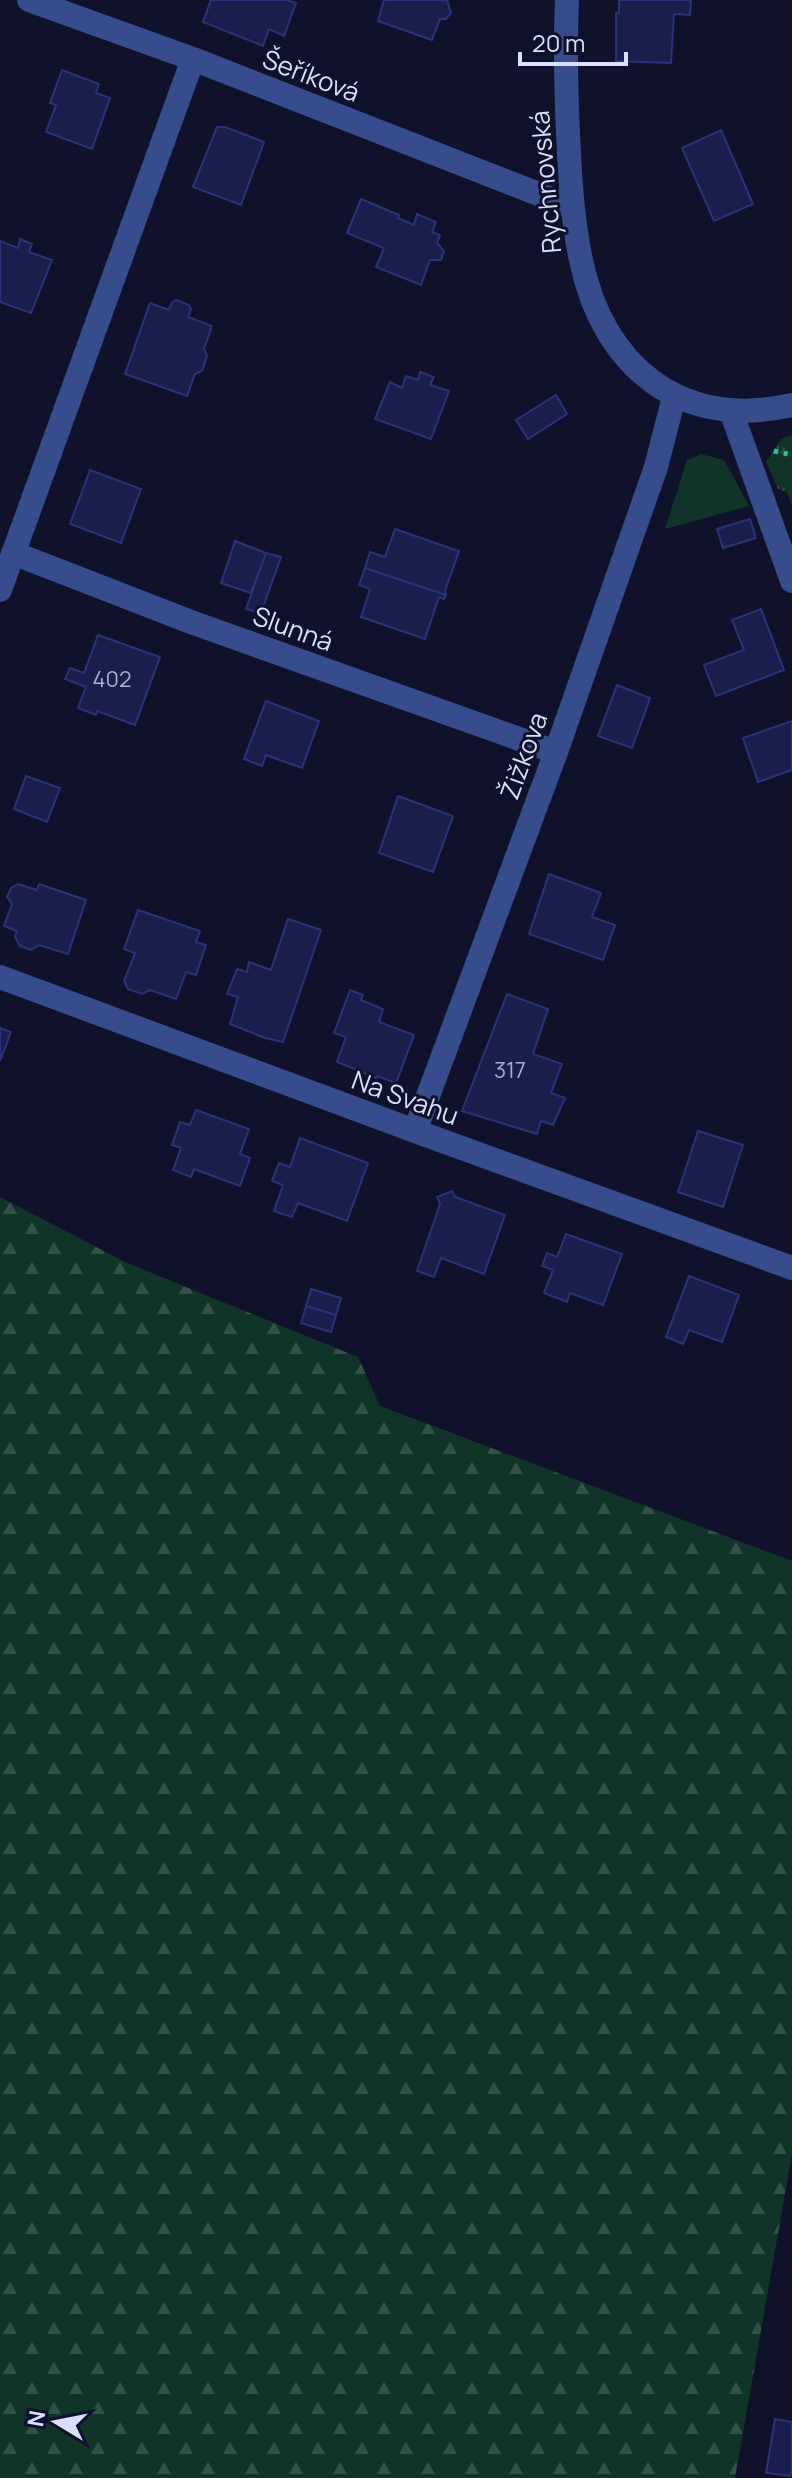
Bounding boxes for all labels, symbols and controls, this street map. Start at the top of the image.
scale bar [520,16,626,66]
text: 20 m [532,26,585,59]
street label: Šeříková [258,40,365,110]
street label: Rychnovská [521,109,569,255]
street label: Slunná [248,597,338,659]
house number: 402 [93,664,131,694]
street label: Žižkova [491,707,555,804]
house number: 317 [494,1055,526,1085]
street label: Na Svahu [347,1061,464,1133]
north arrow [16,2382,96,2462]
text: N [20,2408,52,2429]

